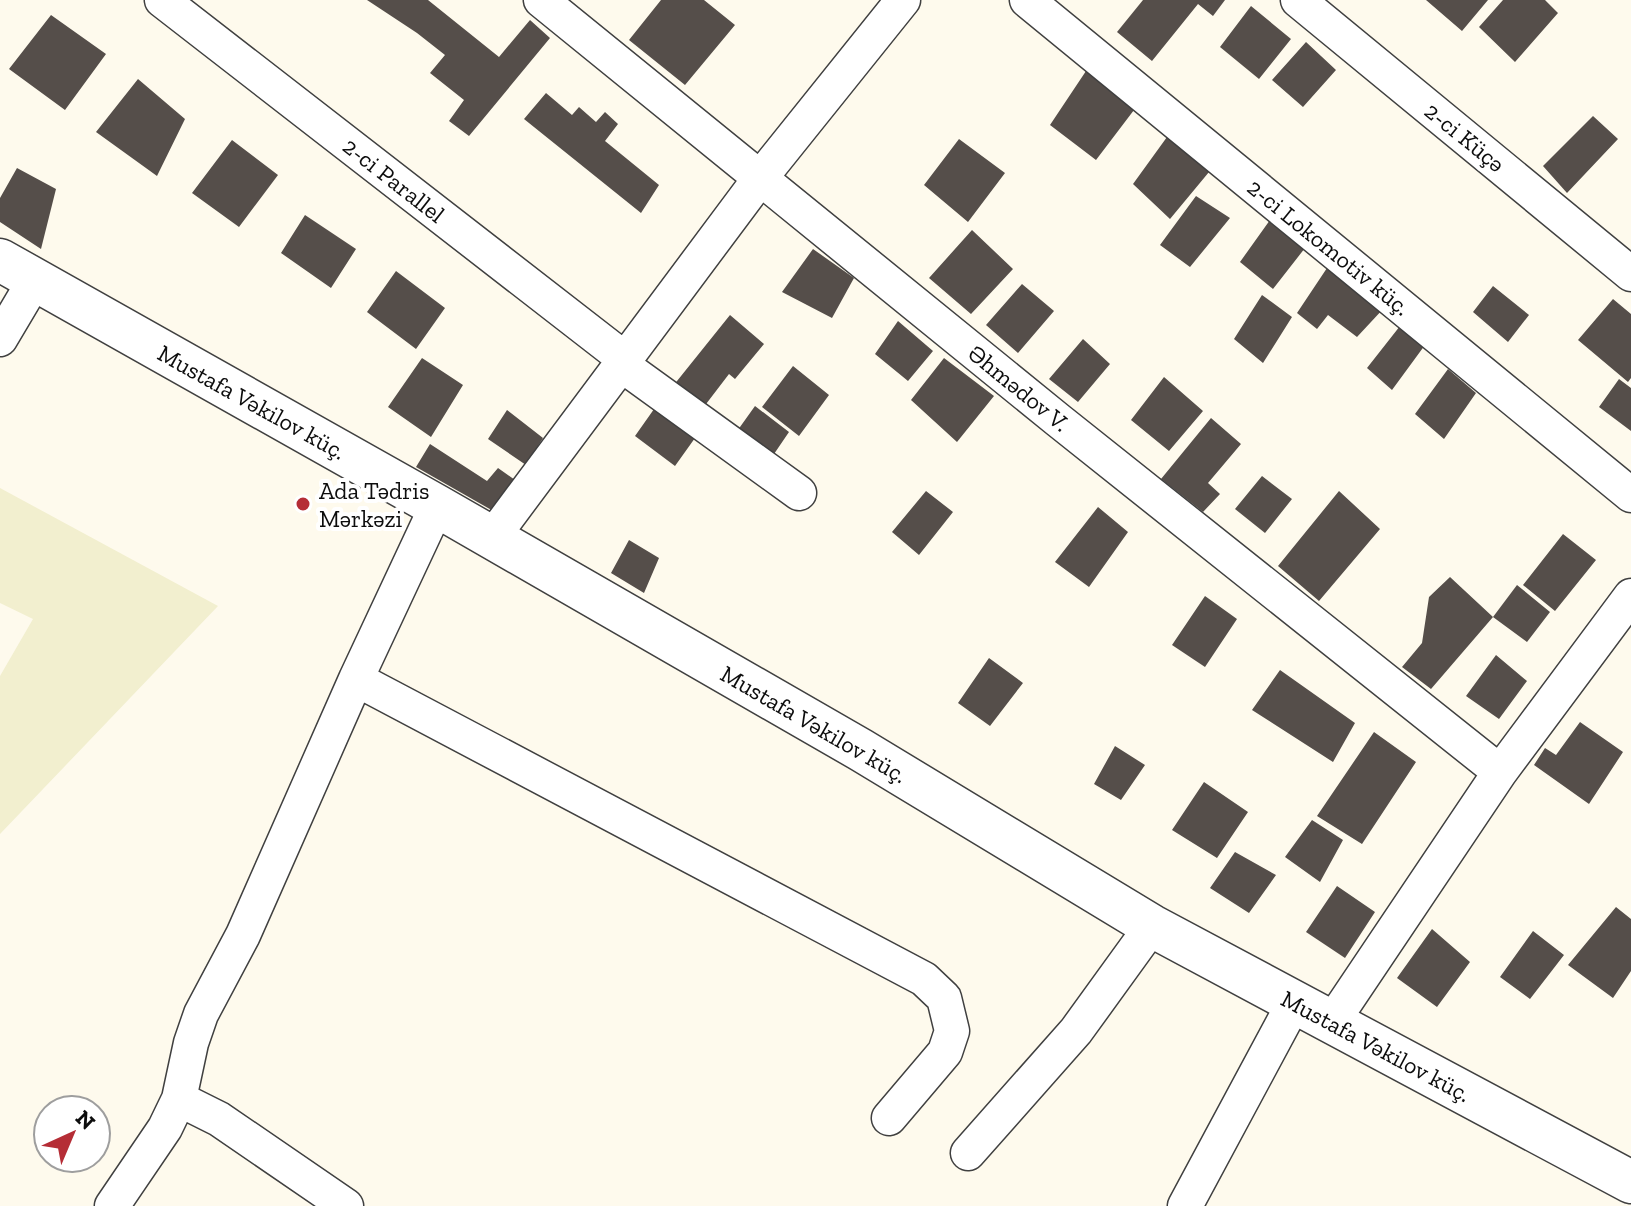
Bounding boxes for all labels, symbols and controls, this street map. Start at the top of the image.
street label: 2-ci Küçə [1419,96,1511,178]
street label: 2-ci Parallel [337,131,451,229]
street label: 2-ci Lokomotiv küç. [1242,172,1416,322]
street label: Mustafa Vəkilov küç. [153,338,351,466]
street label: Əhmədov V. [963,338,1075,438]
place label: Ada Tədris Mərkəzi [319,476,430,533]
marker: Ada Tədris Mərkəzi [294,495,312,513]
street label: Mustafa Vəkilov küç. [715,659,913,789]
street label: Mustafa Vəkilov küç. [1276,984,1476,1108]
north arrow [32,1094,112,1174]
text: N [70,1104,101,1136]

